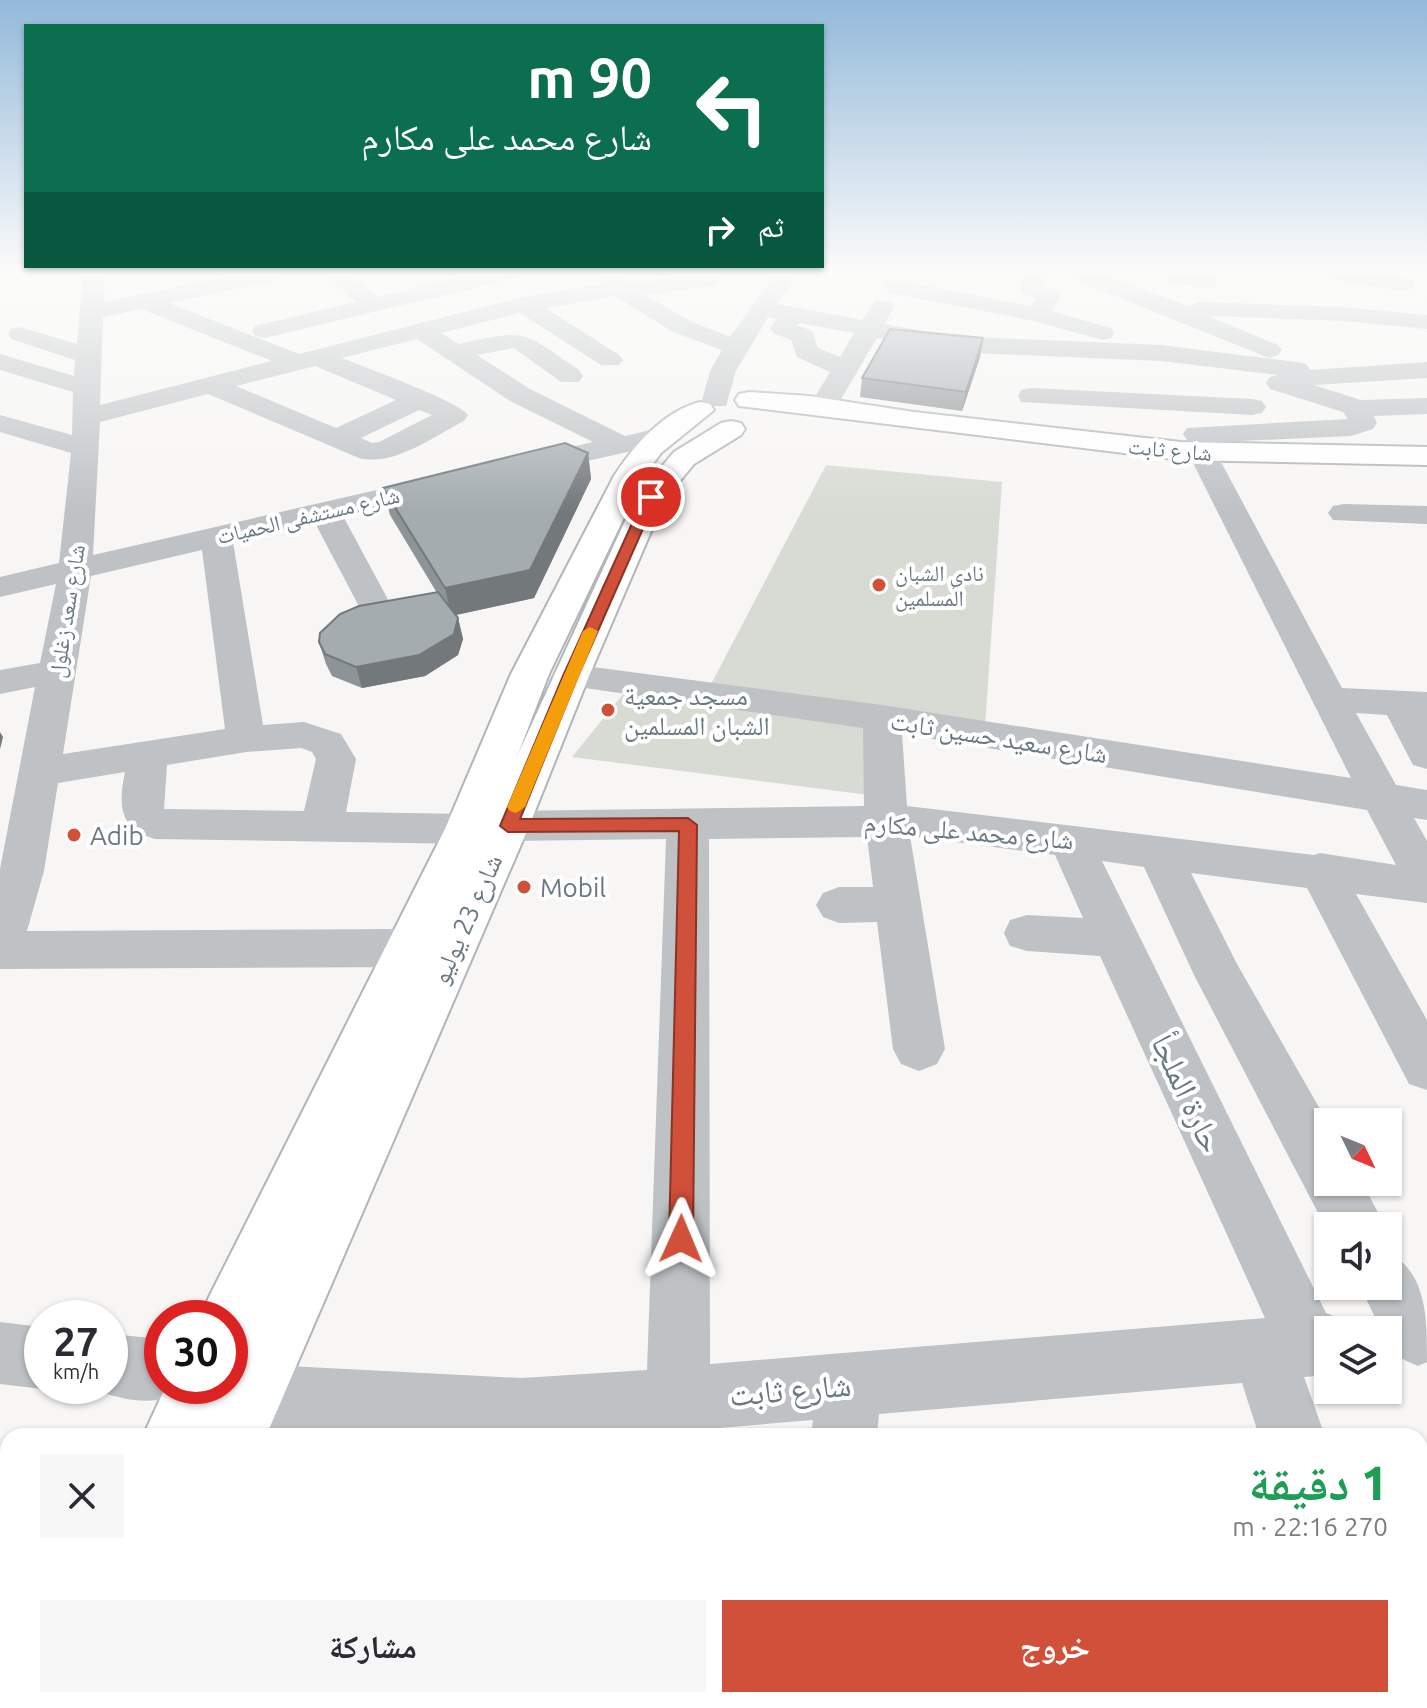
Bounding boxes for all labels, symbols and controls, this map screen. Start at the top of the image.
text: 90 m [527,46,652,109]
icon: left [680,56,784,160]
text: شارع محمد على مكارم [361,116,652,157]
icon: right [698,208,742,252]
text: ثم [758,209,784,243]
street label: شارع ثابت [1127,433,1213,467]
pin [617,463,685,531]
icon: arrive [629,475,673,519]
street label: شارع مستشفى الحميات [214,482,402,550]
street label: شارع سعد زغلول [43,543,91,680]
place label: نادي الشبان المسلمين [895,560,984,612]
marker: نادي الشبان المسلمين [870,576,888,594]
place label: مسجد جمعية الشبان المسلمين [624,681,770,742]
marker: مسجد جمعية الشبان المسلمين [599,701,617,719]
street label: شارع سعيد حسين ثابت [888,706,1109,770]
street label: شارع محمد على مكارم [863,807,1075,859]
place label: Adib [90,821,144,850]
marker: Adib [65,826,83,844]
street label: شارع 23 يوليو [425,850,509,989]
place label: Mobil [540,873,606,902]
marker: Mobil [515,878,533,896]
street label: حارة الملجأ [1144,1028,1231,1158]
north arrow [1314,1108,1402,1196]
map controls [1314,1108,1402,1404]
position arrow [639,1197,723,1281]
button: sound [1314,1212,1402,1300]
speed limit sign: 30 [144,1300,248,1404]
button: layers [1314,1316,1402,1404]
text: 27 [53,1319,99,1364]
text: km/h [53,1360,99,1383]
street label: شارع ثابت [728,1366,853,1415]
button: close [40,1454,124,1538]
text: 1 دقيقة [1249,1455,1388,1509]
text: 270 m · 22:16 [1232,1512,1388,1541]
button: مشاركة [40,1600,706,1692]
button: خروج [722,1600,1388,1692]

